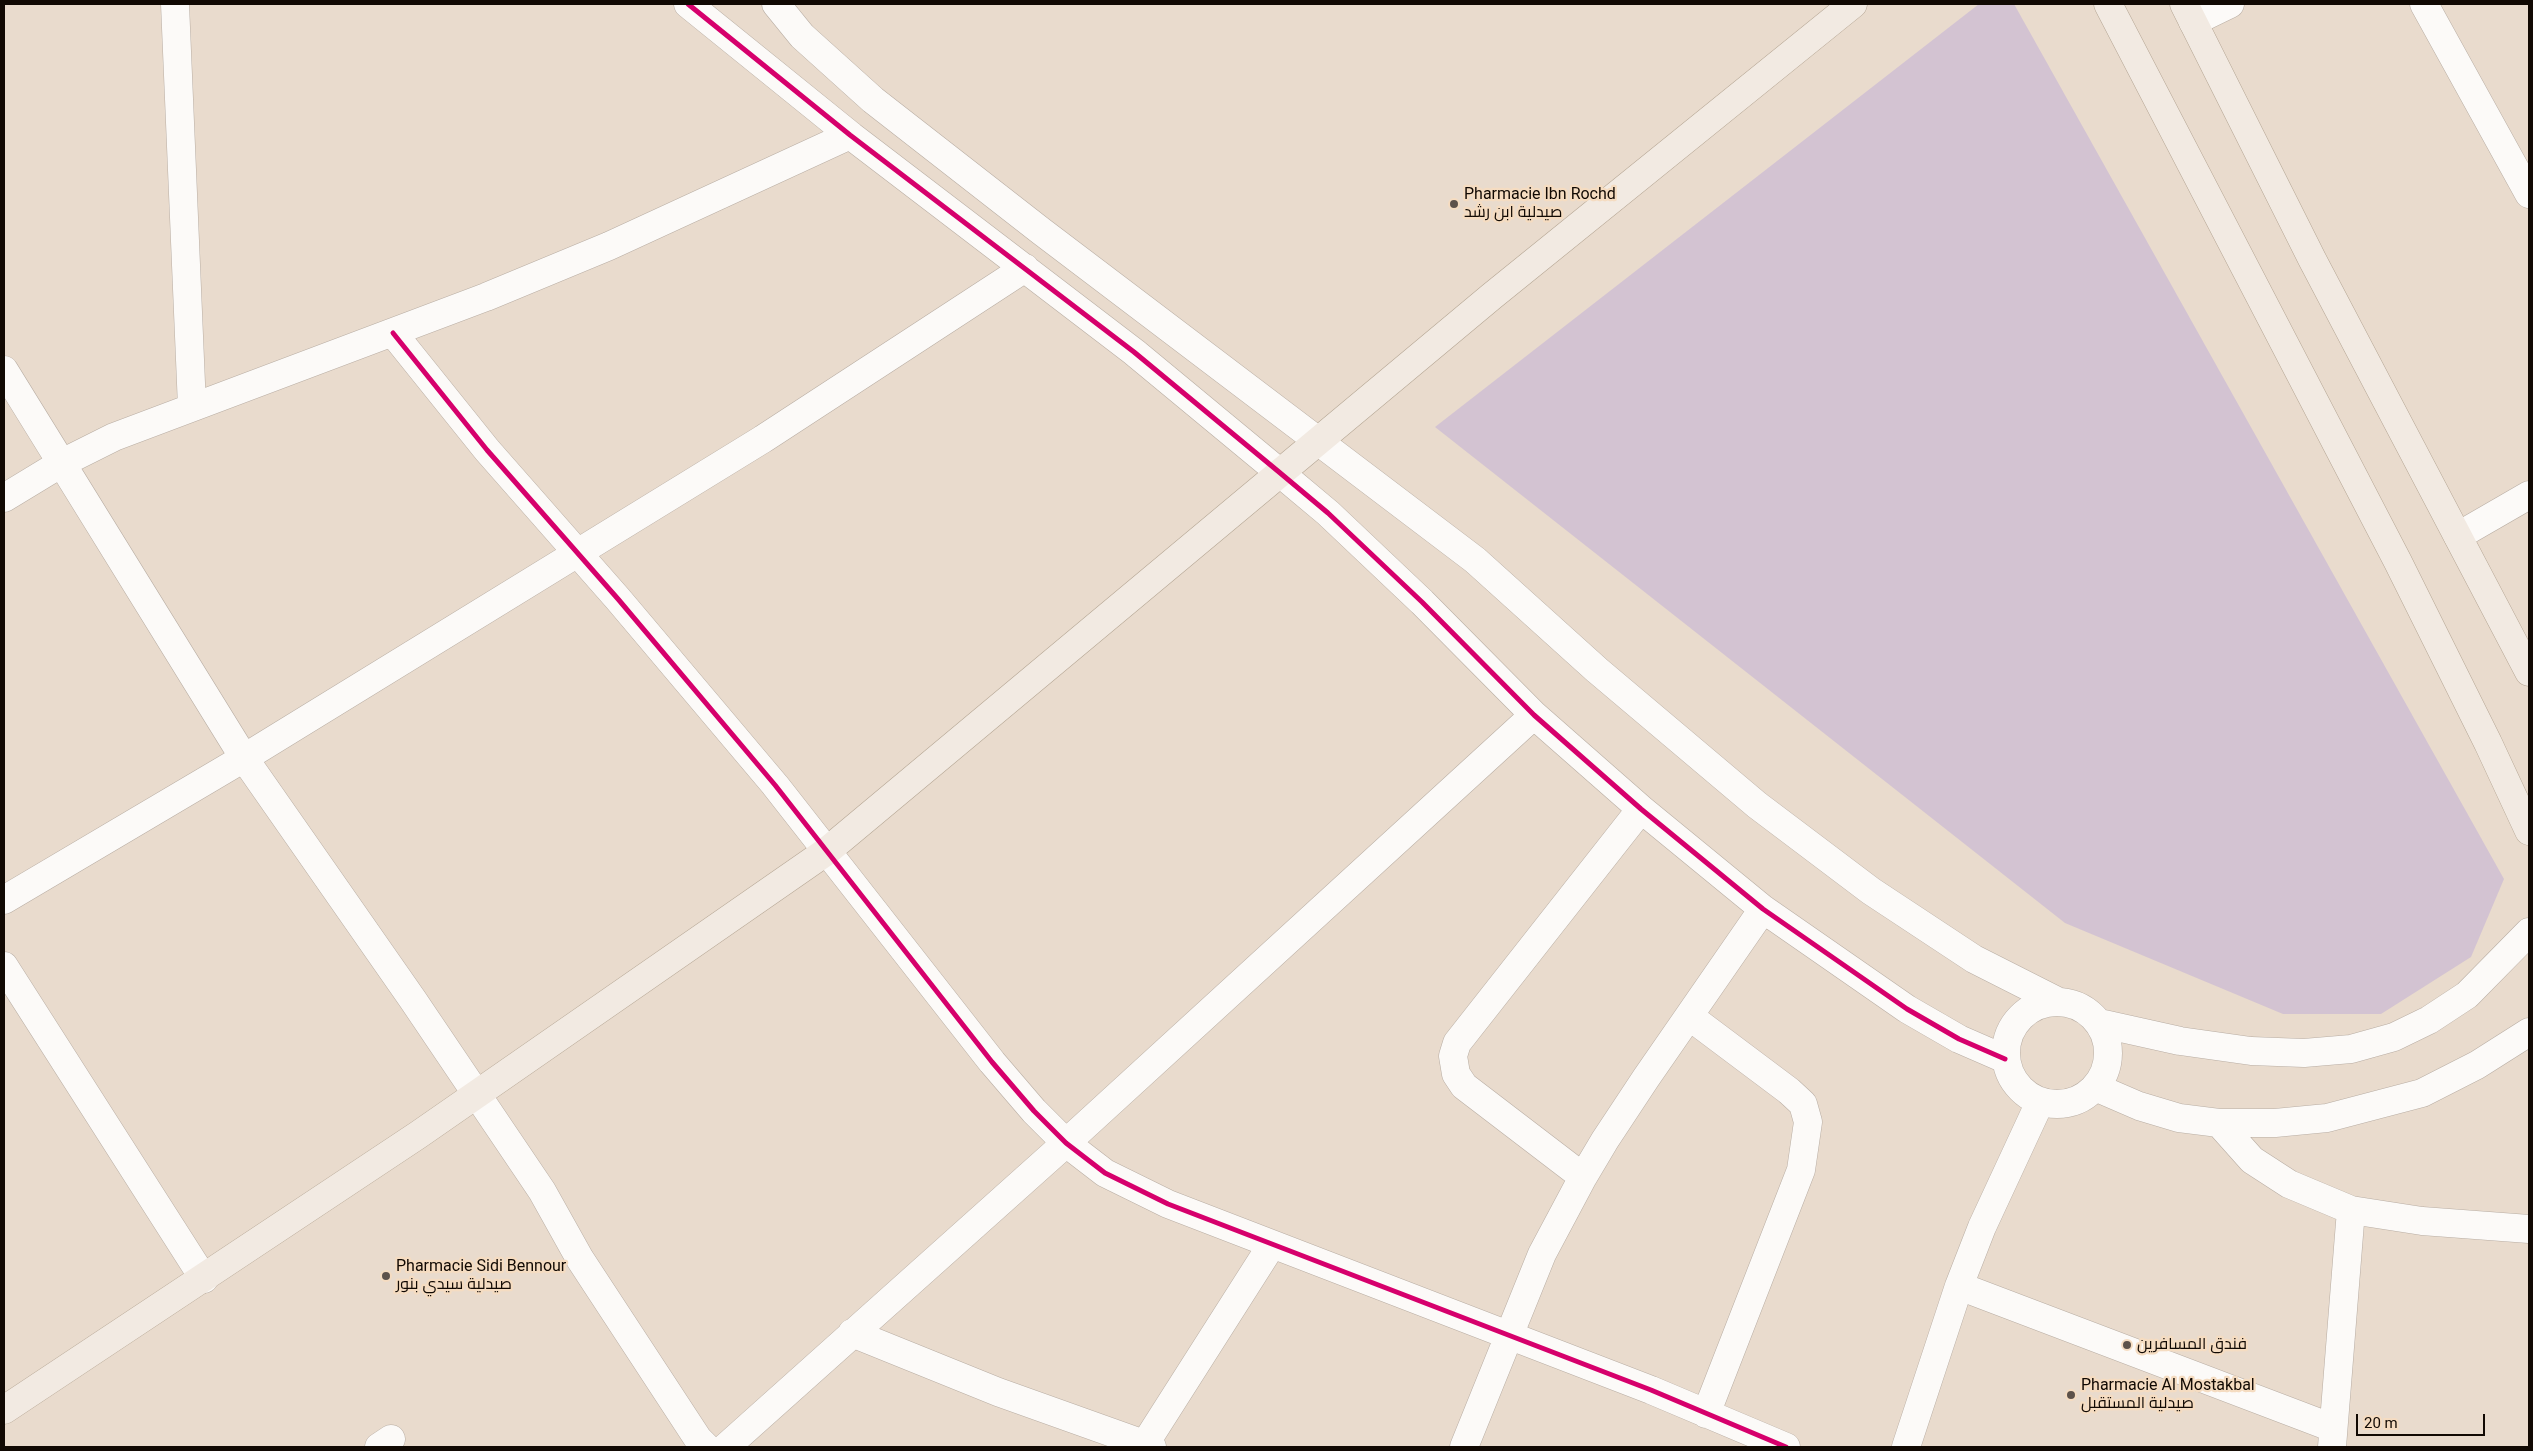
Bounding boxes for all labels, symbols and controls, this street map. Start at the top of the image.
place label: Pharmacie Ibn Rochd صيدلية ابن رشد [1464,185,1616,223]
marker: Pharmacie Ibn Rochd صيدلية ابن رشد [1448,198,1460,210]
place label: Pharmacie Sidi Bennour صيدلية سيدي بنور [396,1257,566,1295]
marker: Pharmacie Sidi Bennour صيدلية سيدي بنور [380,1270,392,1282]
place label: فندق المسافرين [2137,1335,2247,1355]
marker: فندق المسافرين [2121,1339,2133,1351]
place label: Pharmacie Al Mostakbal صيدلية المستقبل [2081,1376,2255,1414]
marker: Pharmacie Al Mostakbal صيدلية المستقبل [2065,1389,2077,1401]
scale bar [2358,1404,2487,1436]
text: 20 m [2364,1414,2398,1432]

